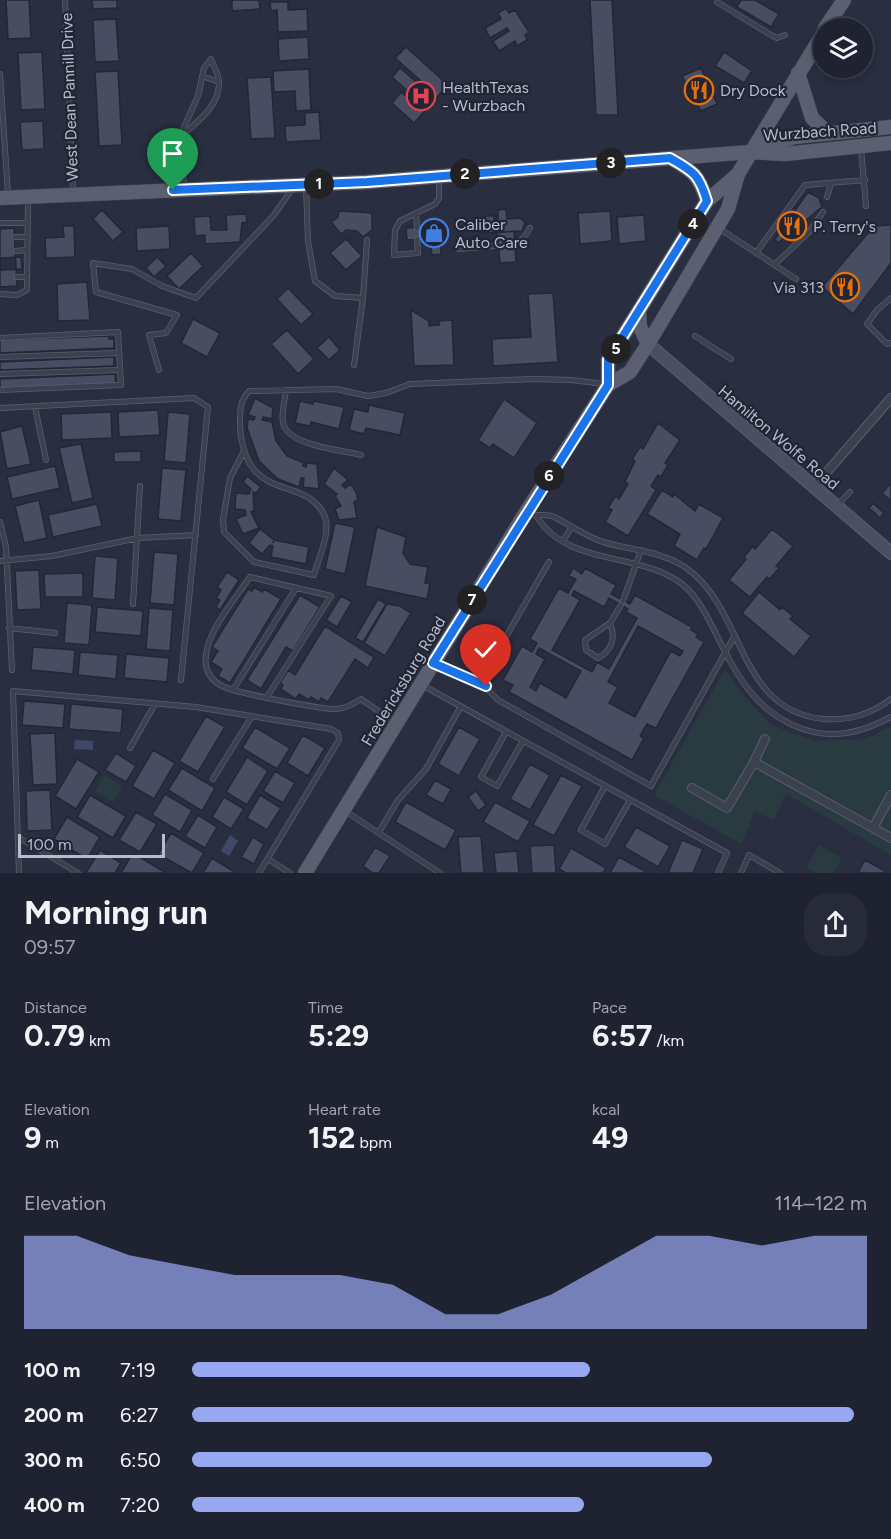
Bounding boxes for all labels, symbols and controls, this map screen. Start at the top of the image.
street label: West Dean Pannill Drive [57,12,82,182]
map controls [813,18,873,78]
button: layers [813,18,873,78]
restaurant icon: Dry Dock [683,74,715,106]
place label: HealthTexas - Wurzbach [442,78,529,115]
hospital icon: HealthTexas - Wurzbach [405,80,437,112]
place label: Dry Dock [720,81,786,100]
street label: Wurzbach Road [763,118,877,145]
pin [147,128,198,190]
icon: arrive [156,137,189,170]
pin: 3 [596,148,626,178]
text: 3 [607,153,615,172]
pin: 2 [450,159,480,189]
text: 2 [460,164,470,183]
pin: 1 [304,169,334,199]
text: 1 [316,174,322,193]
pin: 4 [678,209,708,239]
restaurant icon: P. Terry's [776,210,808,242]
text: 4 [688,214,698,233]
place label: Caliber Auto Care [455,215,528,252]
shop icon: Caliber Auto Care [418,217,450,249]
place label: P. Terry's [813,217,876,236]
restaurant icon: Via 313 [829,271,861,303]
place label: Via 313 [773,278,824,297]
pin: 5 [601,334,631,364]
text: 5 [611,339,621,358]
street label: Hamilton Wolfe Road [714,381,843,494]
pin: 6 [534,461,564,491]
text: 6 [544,466,554,485]
pin: 7 [457,585,487,615]
text: 7 [468,590,476,609]
street label: Fredericksburg Road [357,613,450,749]
pin [460,624,511,686]
icon: check [469,633,502,666]
scale bar [18,831,165,858]
text: 100 m [27,835,72,854]
text: Morning run [24,893,208,932]
button: share [804,893,867,956]
text: 09:57 [24,935,75,959]
text: Distance [24,998,87,1017]
text: Time [308,998,343,1017]
text: Pace [592,998,627,1017]
text: 0.79 [24,1017,85,1054]
text: 5:29 [308,1017,369,1054]
text: 6:57 [592,1017,653,1054]
text: km [85,1031,110,1050]
text: /km [653,1031,684,1050]
text: Elevation [24,1100,90,1119]
text: Heart rate [308,1100,381,1119]
text: kcal [592,1100,620,1119]
text: 9 [24,1119,41,1156]
text: 152 [308,1119,355,1156]
text: 49 [592,1119,628,1156]
text: m [41,1133,59,1152]
text: bpm [355,1133,392,1152]
text: Elevation [24,1191,106,1215]
text: 114–122 m [774,1191,867,1215]
text: 100 m [24,1358,81,1382]
text: 7:19 [120,1358,155,1382]
text: 200 m [24,1403,84,1427]
text: 6:27 [120,1403,158,1427]
text: 300 m [24,1448,83,1472]
text: 6:50 [120,1448,161,1472]
text: 400 m [24,1493,85,1517]
text: 7:20 [120,1493,160,1517]

